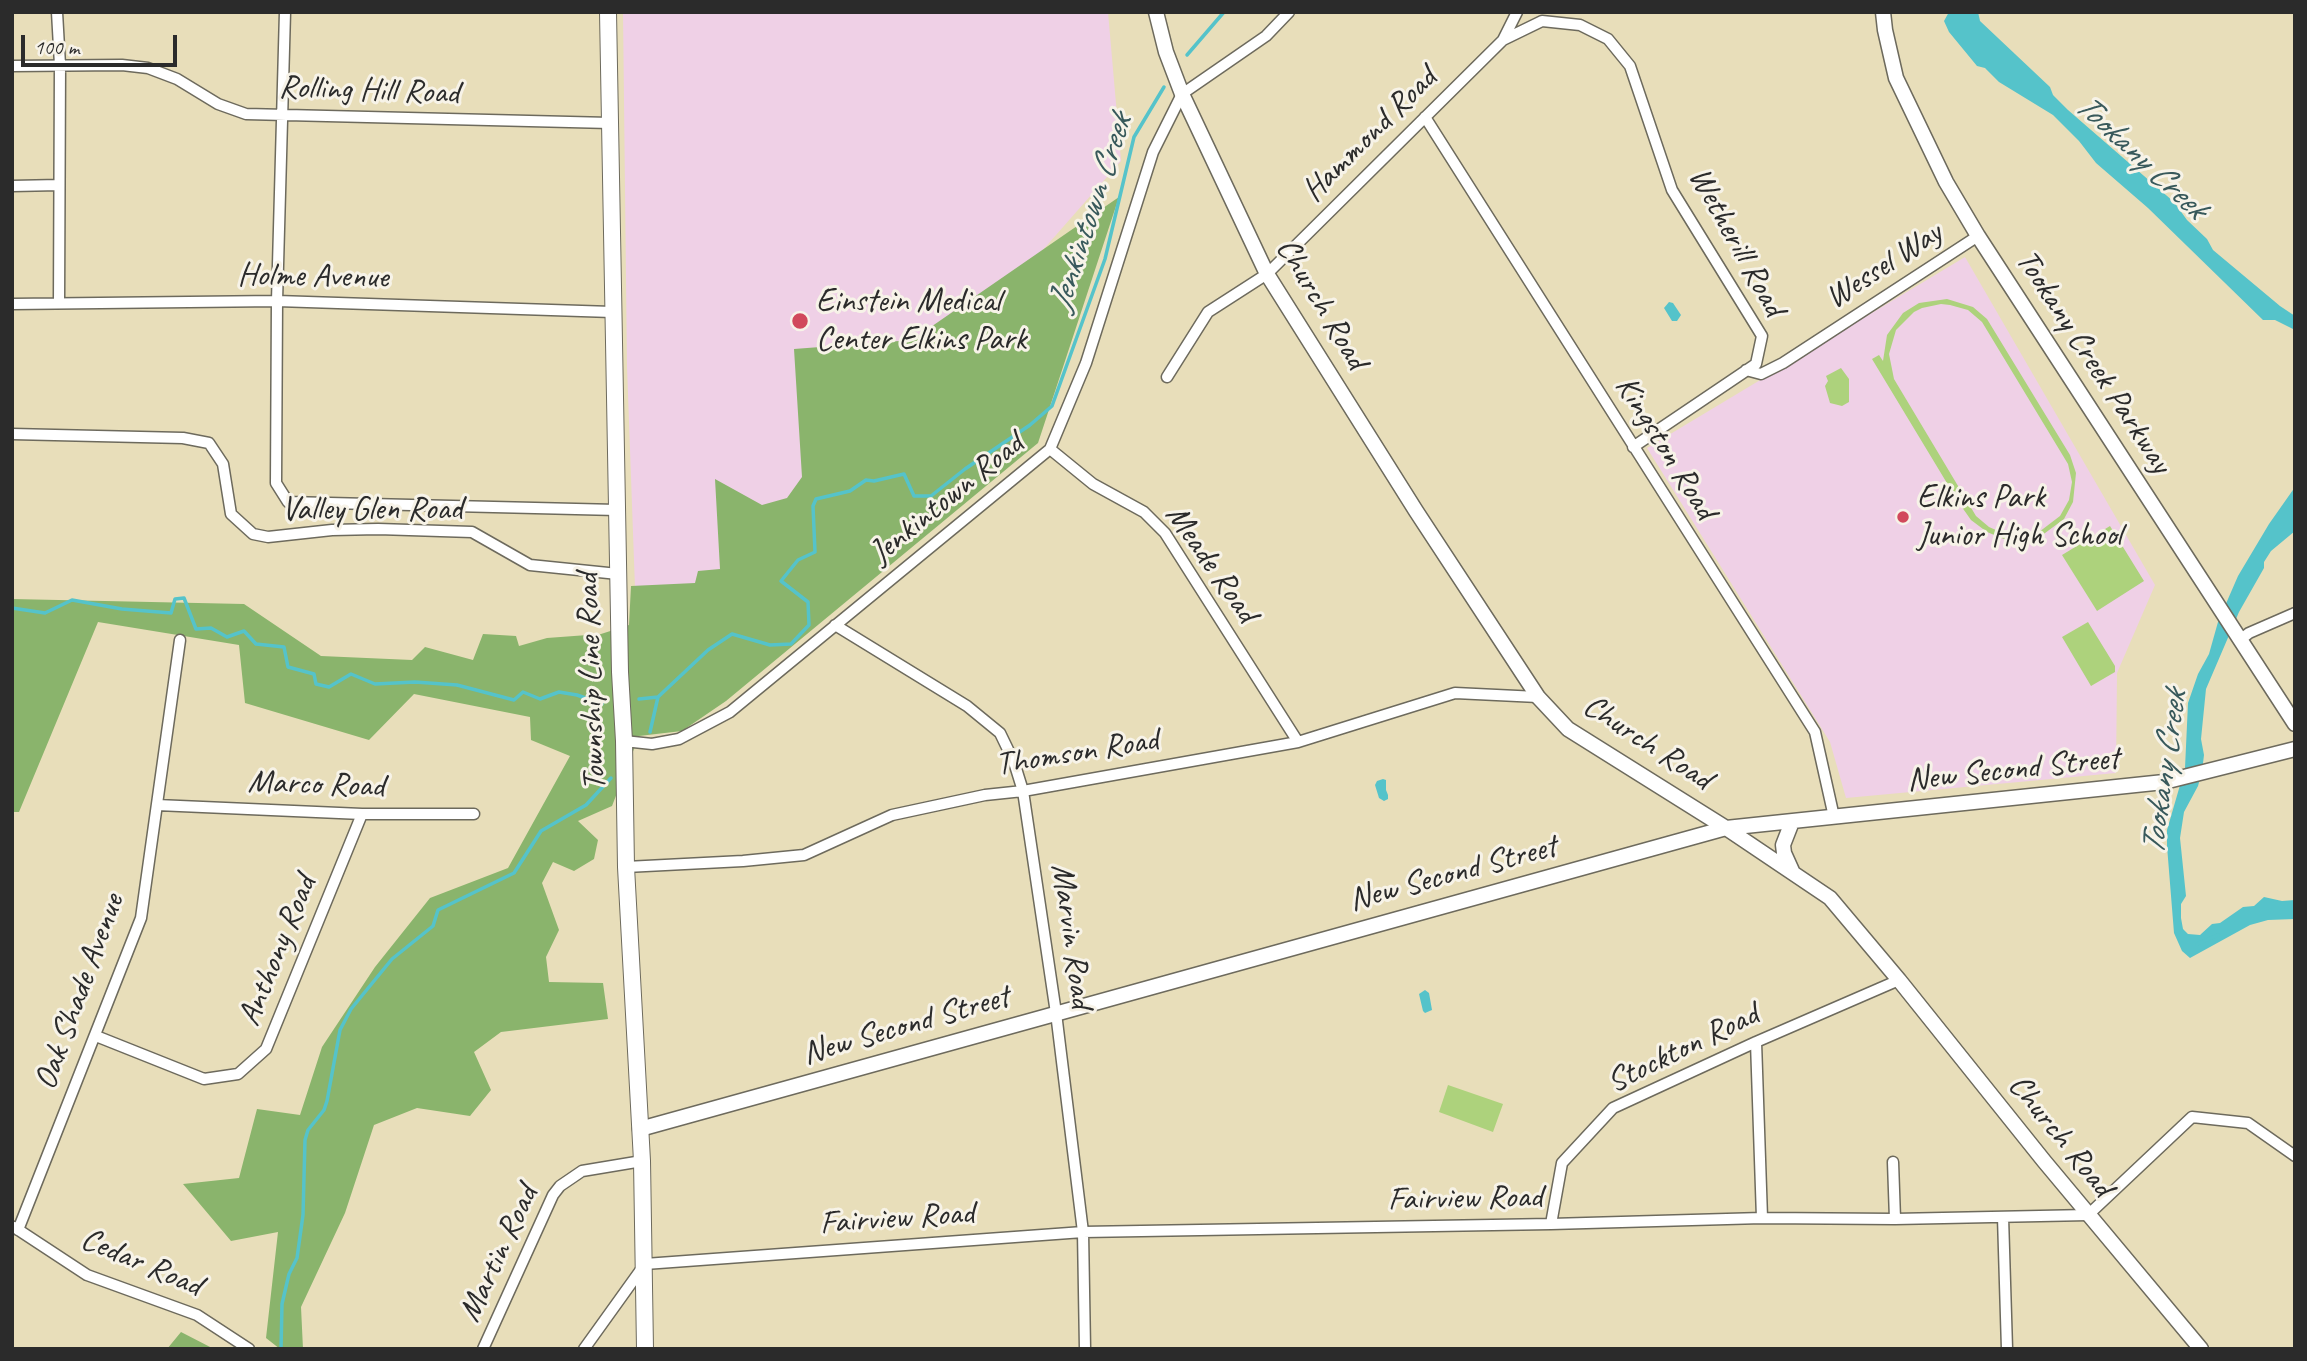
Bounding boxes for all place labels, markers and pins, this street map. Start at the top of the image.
place label: Einstein Medical Center Elkins Park [816,282,1026,360]
marker: Einstein Medical Center Elkins Park [790,311,810,331]
place label: Elkins Park Junior High School [1917,478,2122,556]
marker: Elkins Park Junior High School [1895,509,1911,525]

